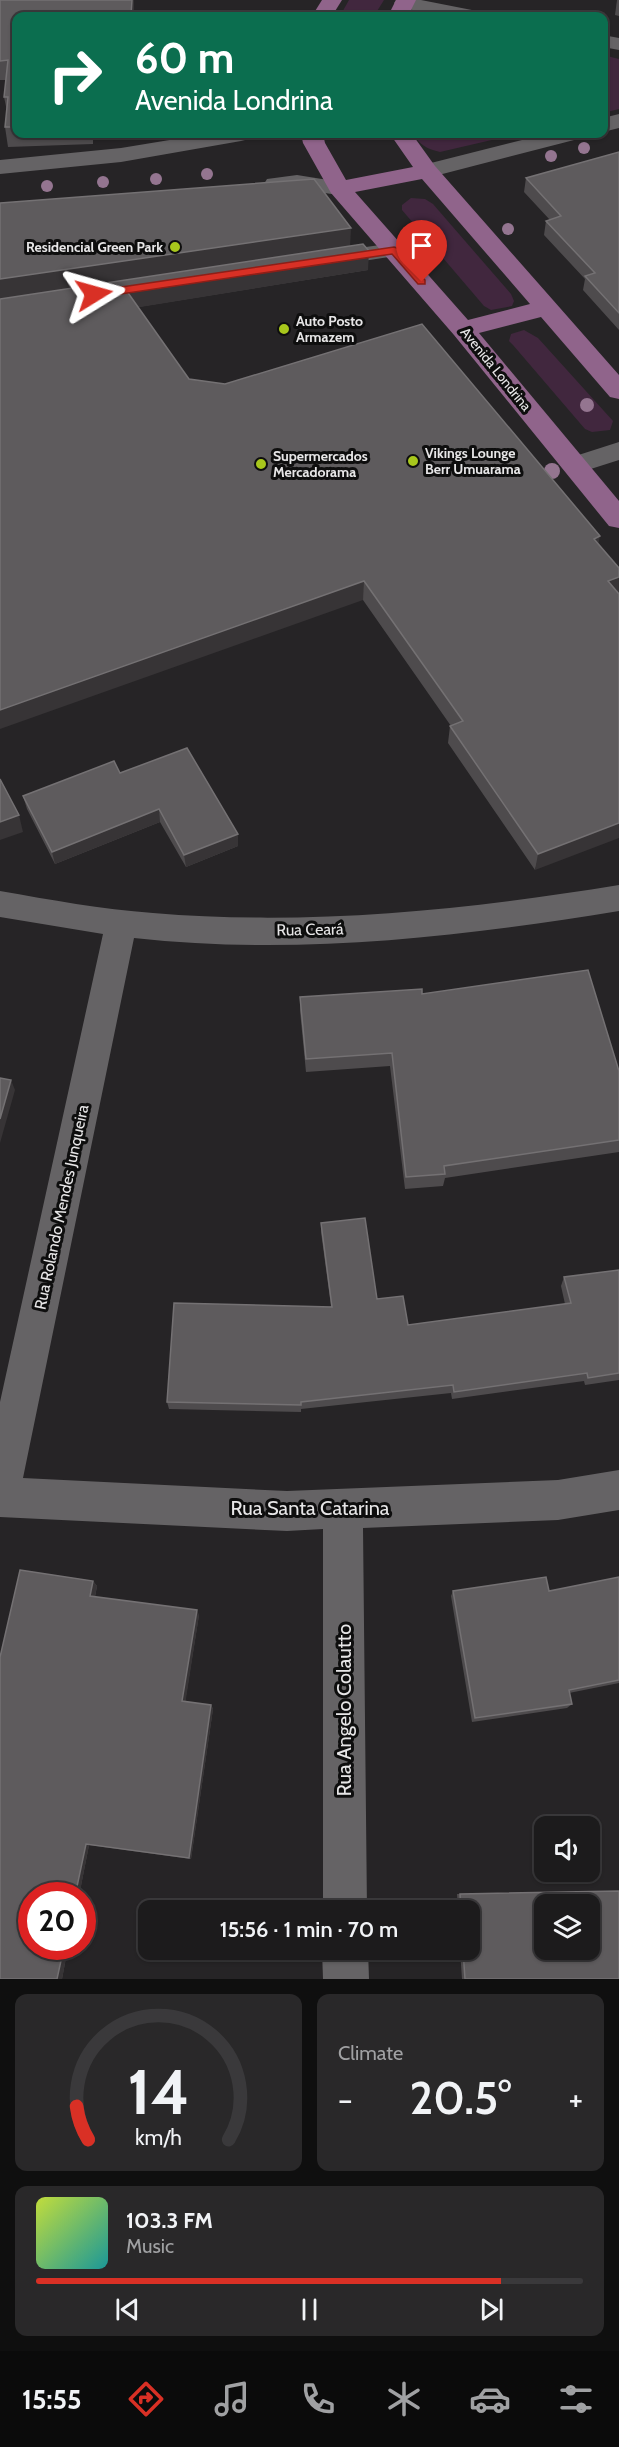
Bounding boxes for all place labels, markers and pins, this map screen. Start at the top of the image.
pin [396,220,447,282]
place label: Residencial Green Park [26,238,163,256]
marker: Residencial Green Park [168,240,182,254]
place label: Auto Posto Armazem [296,312,363,346]
marker: Auto Posto Armazem [277,322,291,336]
place label: Vikings Lounge Berr Umuarama [425,444,521,478]
place label: Supermercados Mercadorama [273,447,368,481]
marker: Vikings Lounge Berr Umuarama [406,454,420,468]
marker: Supermercados Mercadorama [254,457,268,471]

